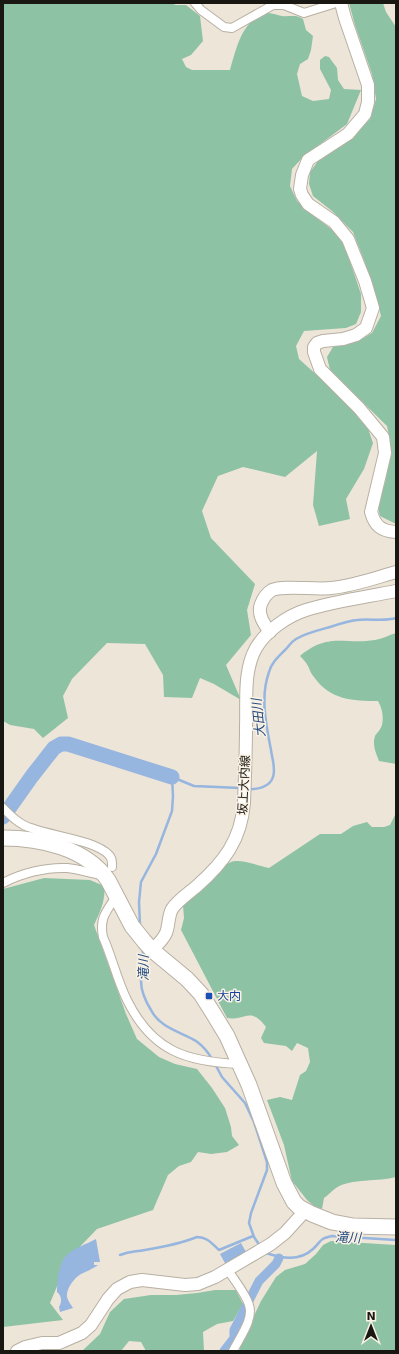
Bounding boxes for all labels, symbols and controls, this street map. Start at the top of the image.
water label: 大田川 [249,696,268,738]
street label: 坂上大内線 [235,755,253,815]
water label: 滝川 [136,953,151,981]
place label: 大内 [217,989,241,1003]
marker: 大内 [204,991,214,1001]
water label: 滝川 [335,1230,363,1246]
north arrow [351,1306,391,1346]
text: N [366,1310,376,1323]

